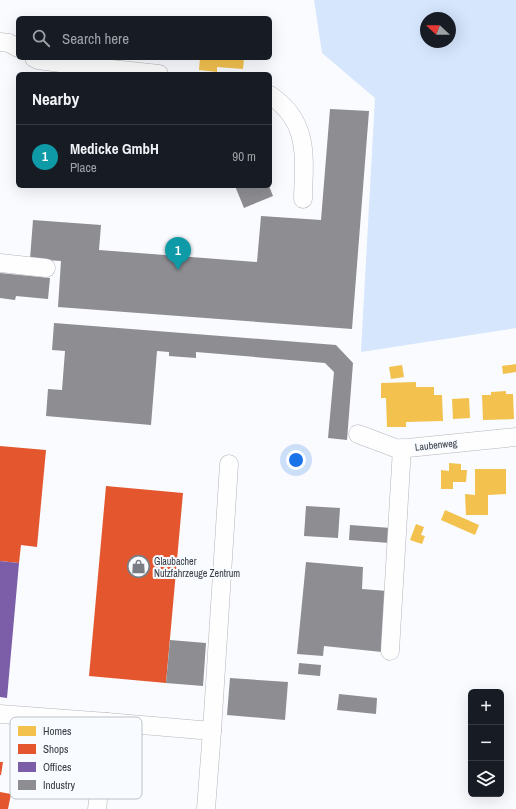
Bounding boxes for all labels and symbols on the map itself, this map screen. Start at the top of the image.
north arrow [420,12,456,48]
pin: 1 [165,237,191,270]
street label: Laubenweg [414,436,458,454]
your location [286,450,306,470]
shop icon: Glaubacher Nutzfahrzeuge Zentrum [125,554,151,580]
place label: Glaubacher Nutzfahrzeuge Zentrum [154,555,240,580]
legend [10,717,142,799]
text: Homes [43,724,72,738]
text: Shops [43,742,69,756]
text: Offices [43,760,72,774]
text: Industry [43,778,76,792]

